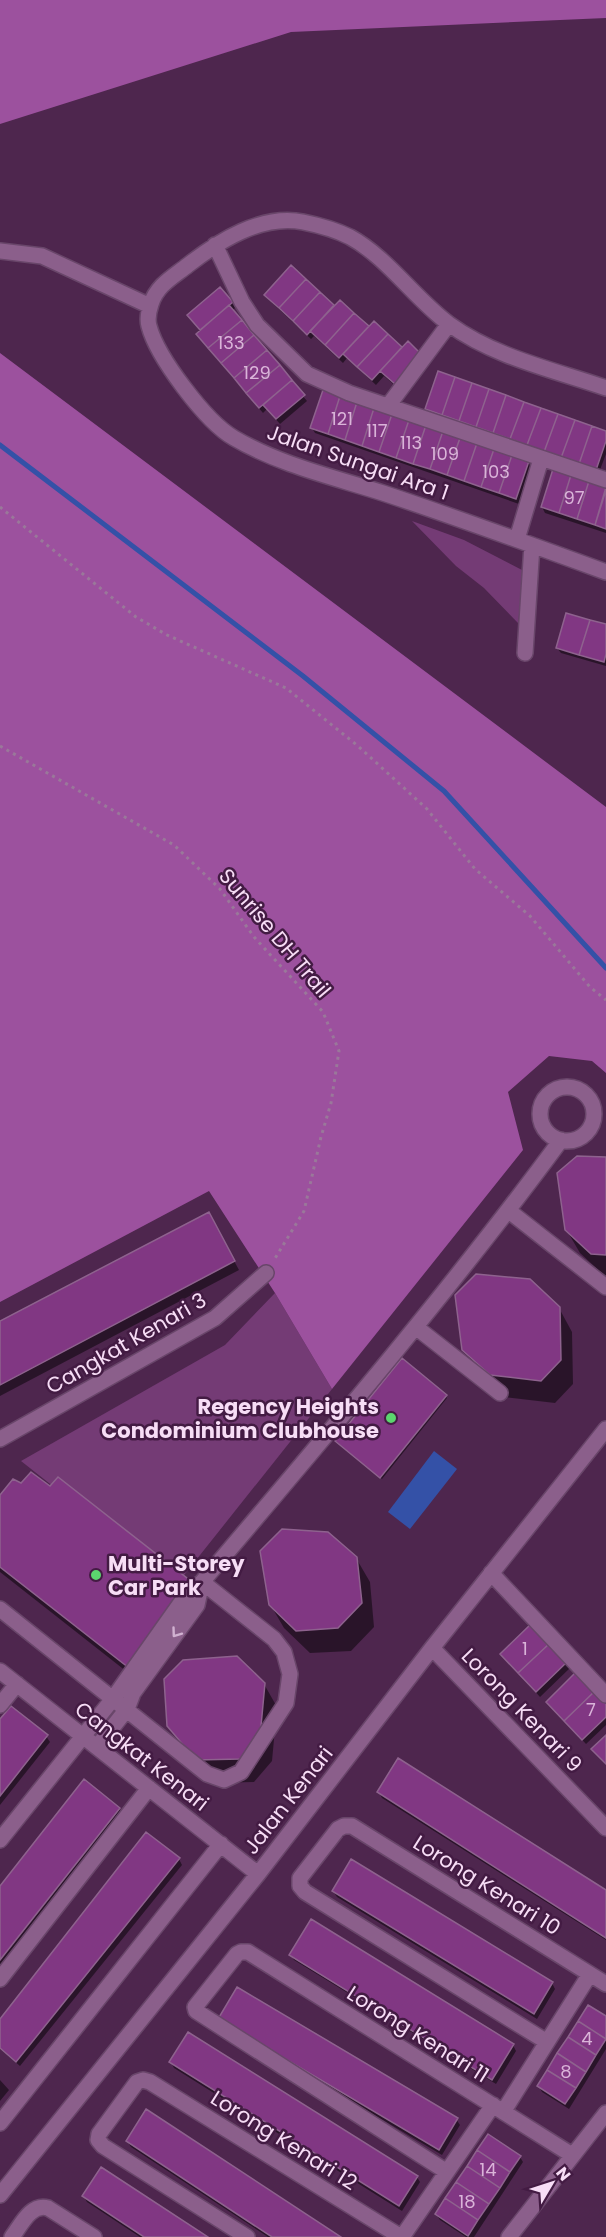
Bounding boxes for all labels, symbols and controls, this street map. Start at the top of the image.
house number: 133 [218,330,244,355]
house number: 129 [243,360,271,385]
house number: 121 [331,406,353,431]
street label: Jalan Sungai Ara 1 [263,417,453,507]
house number: 117 [366,418,388,443]
house number: 113 [400,430,422,455]
house number: 109 [431,441,459,466]
house number: 103 [482,459,510,484]
house number: 97 [563,485,585,510]
street label: Sunrise DH Trail [212,862,338,1004]
street label: Cangkat Kenari 3 [41,1285,211,1401]
place label: Regency Heights Condominium Clubhouse [101,1392,379,1445]
marker: Regency Heights Condominium Clubhouse [384,1411,398,1425]
place label: Multi-Storey Car Park [108,1549,245,1602]
marker: Multi-Storey Car Park [89,1568,103,1582]
one-way arrow [172,1627,183,1638]
house number: 1 [522,1636,528,1661]
street label: Lorong Kenari 9 [455,1642,589,1778]
street label: Cangkat Kenari [69,1695,215,1817]
house number: 7 [586,1697,596,1722]
street label: Jalan Kenari [237,1740,339,1860]
street label: Lorong Kenari 10 [408,1828,566,1942]
street label: Lorong Kenari 11 [341,1979,495,2089]
house number: 4 [581,2026,593,2051]
house number: 8 [560,2059,572,2084]
street label: Lorong Kenari 12 [205,2083,363,2197]
north arrow [522,2153,582,2213]
house number: 14 [479,2157,497,2182]
text: N [551,2162,576,2186]
house number: 18 [458,2189,476,2214]

